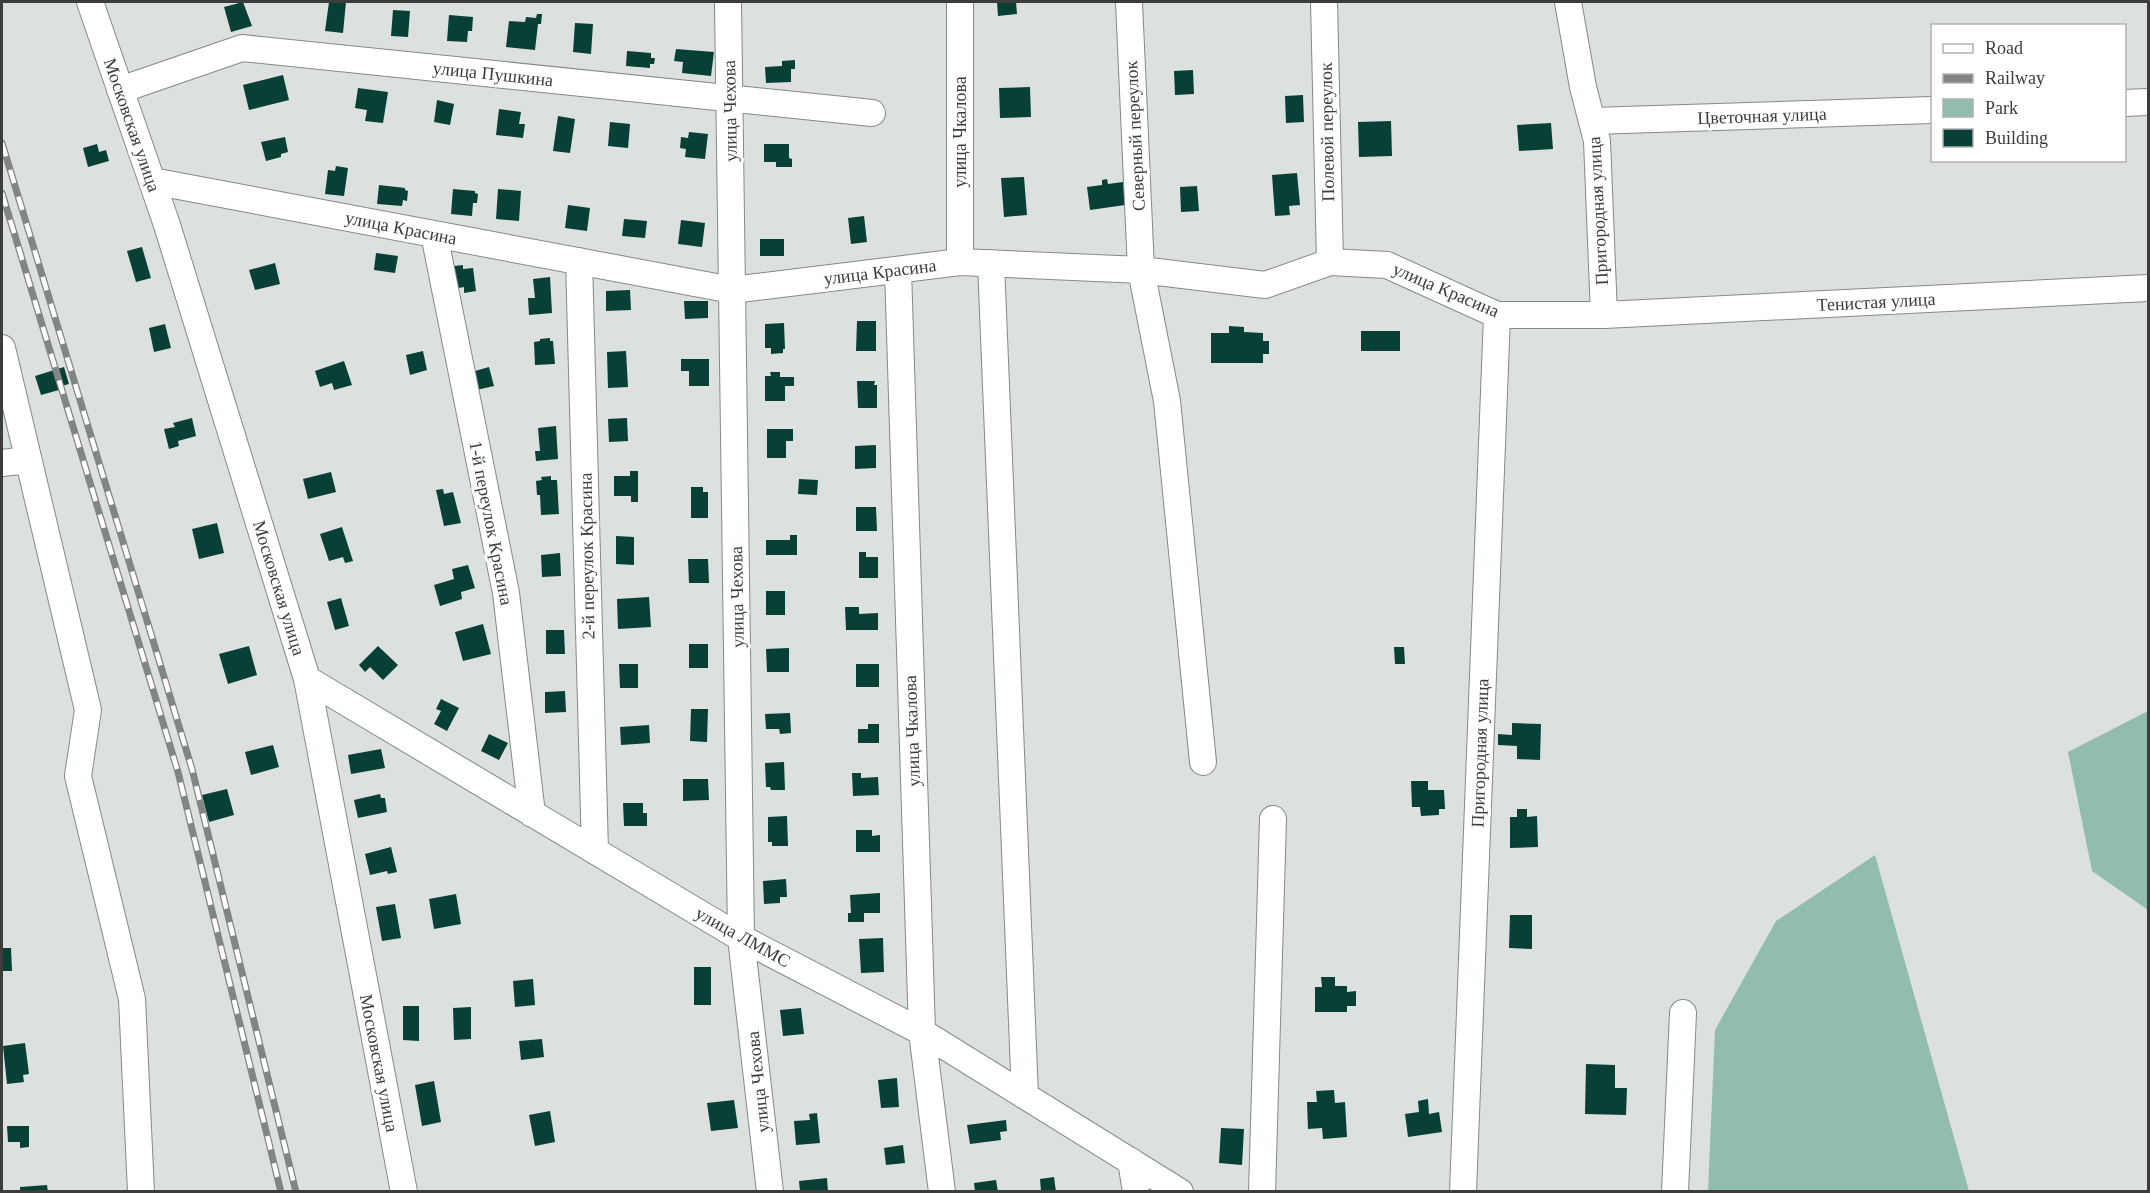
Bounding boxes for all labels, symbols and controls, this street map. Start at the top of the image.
legend [1931,24,2126,162]
text: Road [1985,38,2023,58]
street label: Московская улица [100,56,164,194]
street label: улица Пушкина [432,58,554,90]
street label: улица Чехова [719,60,741,162]
street label: Северный переулок [1121,60,1149,212]
street label: Полевой переулок [1316,62,1338,202]
text: Railway [1985,68,2045,88]
street label: улица Чкалова [950,76,970,188]
text: Park [1985,98,2018,118]
street label: Цветочная улица [1697,104,1827,128]
text: Building [1985,128,2048,148]
street label: Пригородная улица [1584,136,1612,286]
street label: улица Красина [344,207,458,249]
street label: улица Красина [823,255,937,289]
street label: улица Красина [1390,259,1502,321]
street label: Тенистая улица [1816,289,1936,315]
street label: 1-й переулок Красина [465,439,517,607]
street label: 2-й переулок Красина [576,472,598,640]
street label: Московская улица [249,518,309,658]
street label: улица Чехова [726,546,748,648]
street label: улица Чкалова [900,675,924,787]
street label: Пригородная улица [1467,678,1493,828]
street label: улица ЛММС [692,903,794,971]
street label: Московская улица [356,992,402,1134]
street label: улица Чехова [743,1030,773,1134]

